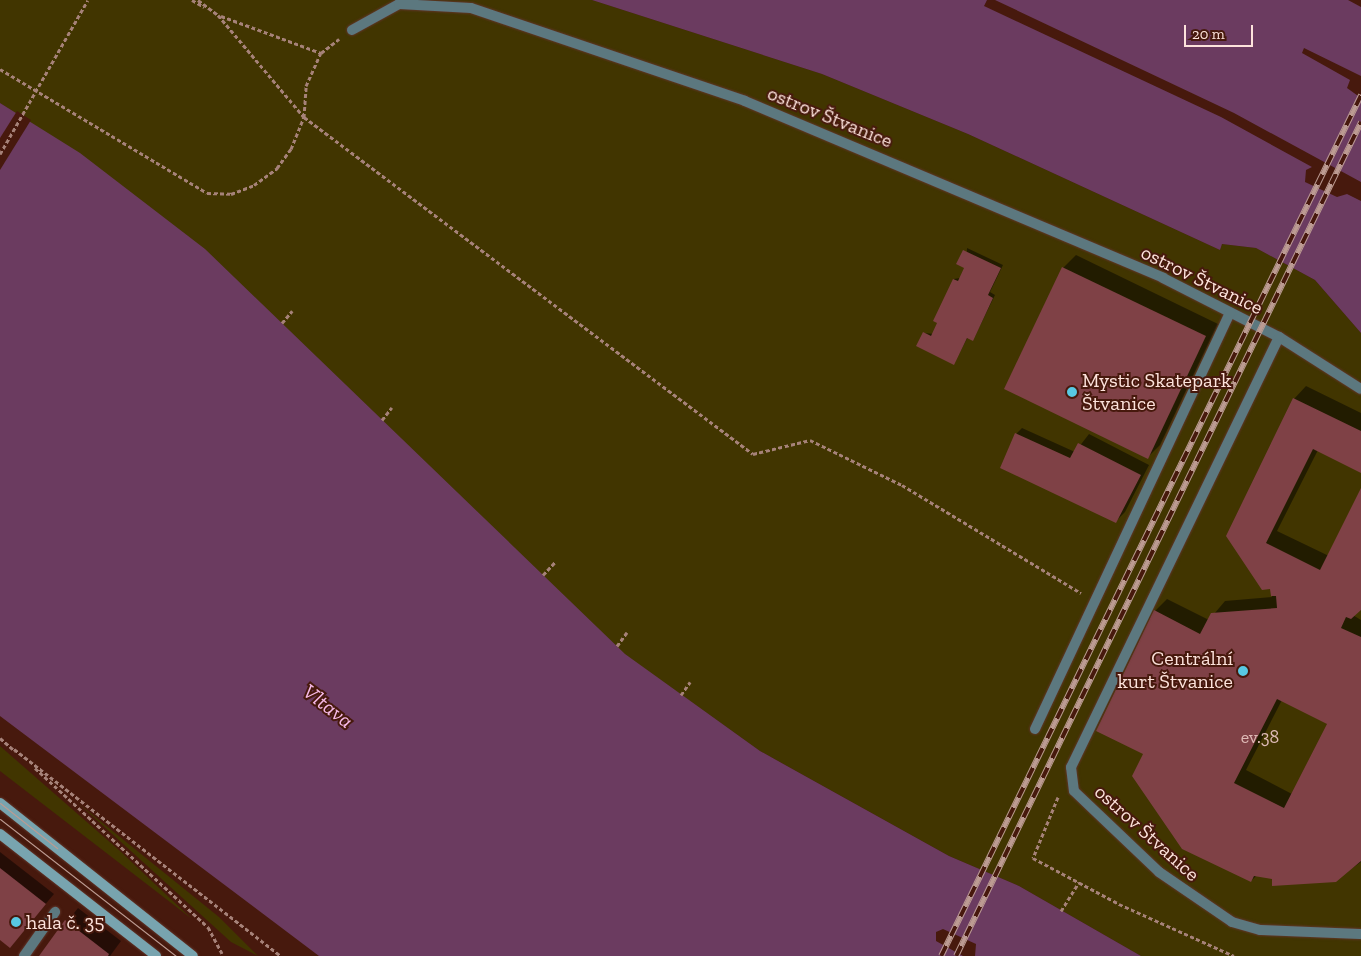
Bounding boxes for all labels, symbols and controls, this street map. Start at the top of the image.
scale bar [1186,15,1255,47]
text: 20 m [1192,25,1225,43]
street label: ostrov Štvanice [764,81,896,153]
street label: ostrov Štvanice [1137,240,1267,320]
place label: Mystic Skatepark Štvanice [1082,369,1231,416]
marker: Mystic Skatepark Štvanice [1066,386,1078,398]
place label: Centrální kurt Štvanice [1117,647,1233,694]
marker: Centrální kurt Štvanice [1237,665,1249,677]
water label: Vltava [298,679,358,733]
house number: ev.38 [1241,726,1279,748]
street label: ostrov Štvanice [1090,780,1204,886]
place label: hala č. 35 [26,910,104,934]
marker: hala č. 35 [10,916,22,928]

